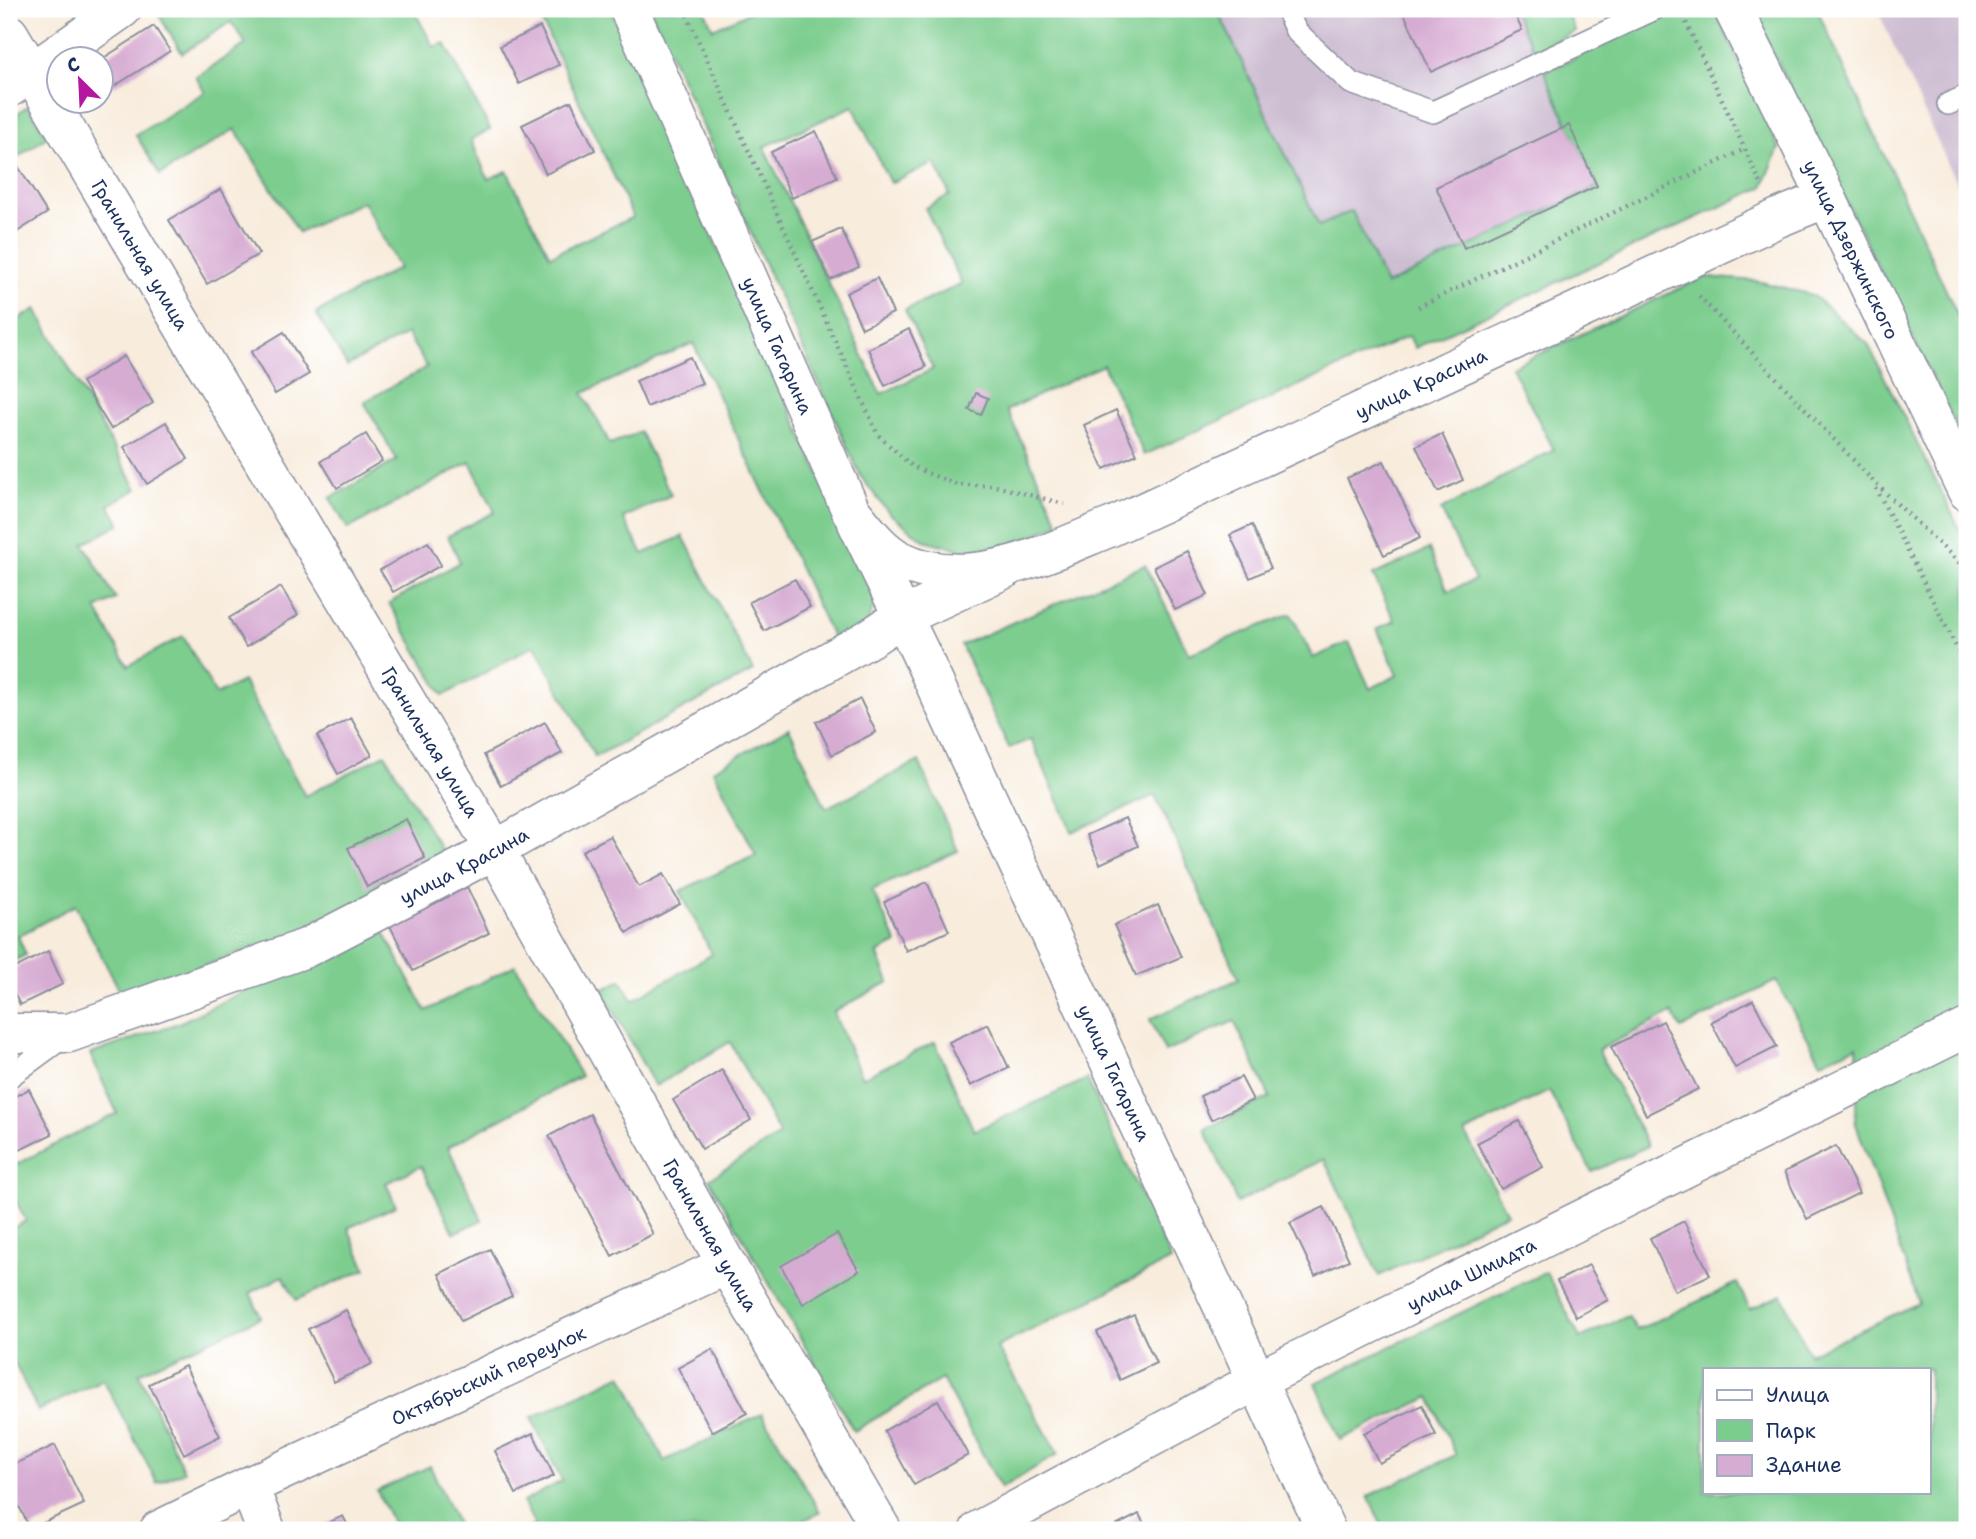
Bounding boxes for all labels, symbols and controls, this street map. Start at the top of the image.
north arrow [46,46,116,116]
text: С [63,51,84,79]
street label: улица Дзержинского [1797,156,1905,343]
street label: Гранильная улица [86,175,195,335]
street label: улица Гагарина [736,273,819,418]
street label: улица Красина [1351,342,1491,425]
street label: Гранильная улица [376,662,485,822]
street label: улица Красина [395,821,533,910]
street label: улица Гагарина [1072,1000,1157,1145]
street label: Гранильная улица [658,1154,764,1316]
street label: улица Шмидта [1403,1231,1540,1317]
street label: Октябрьский переулок [387,1319,590,1431]
legend [1703,1368,1930,1494]
text: Улица [1766,1381,1829,1409]
text: Парк [1766,1417,1816,1445]
text: Здание [1766,1451,1842,1479]

